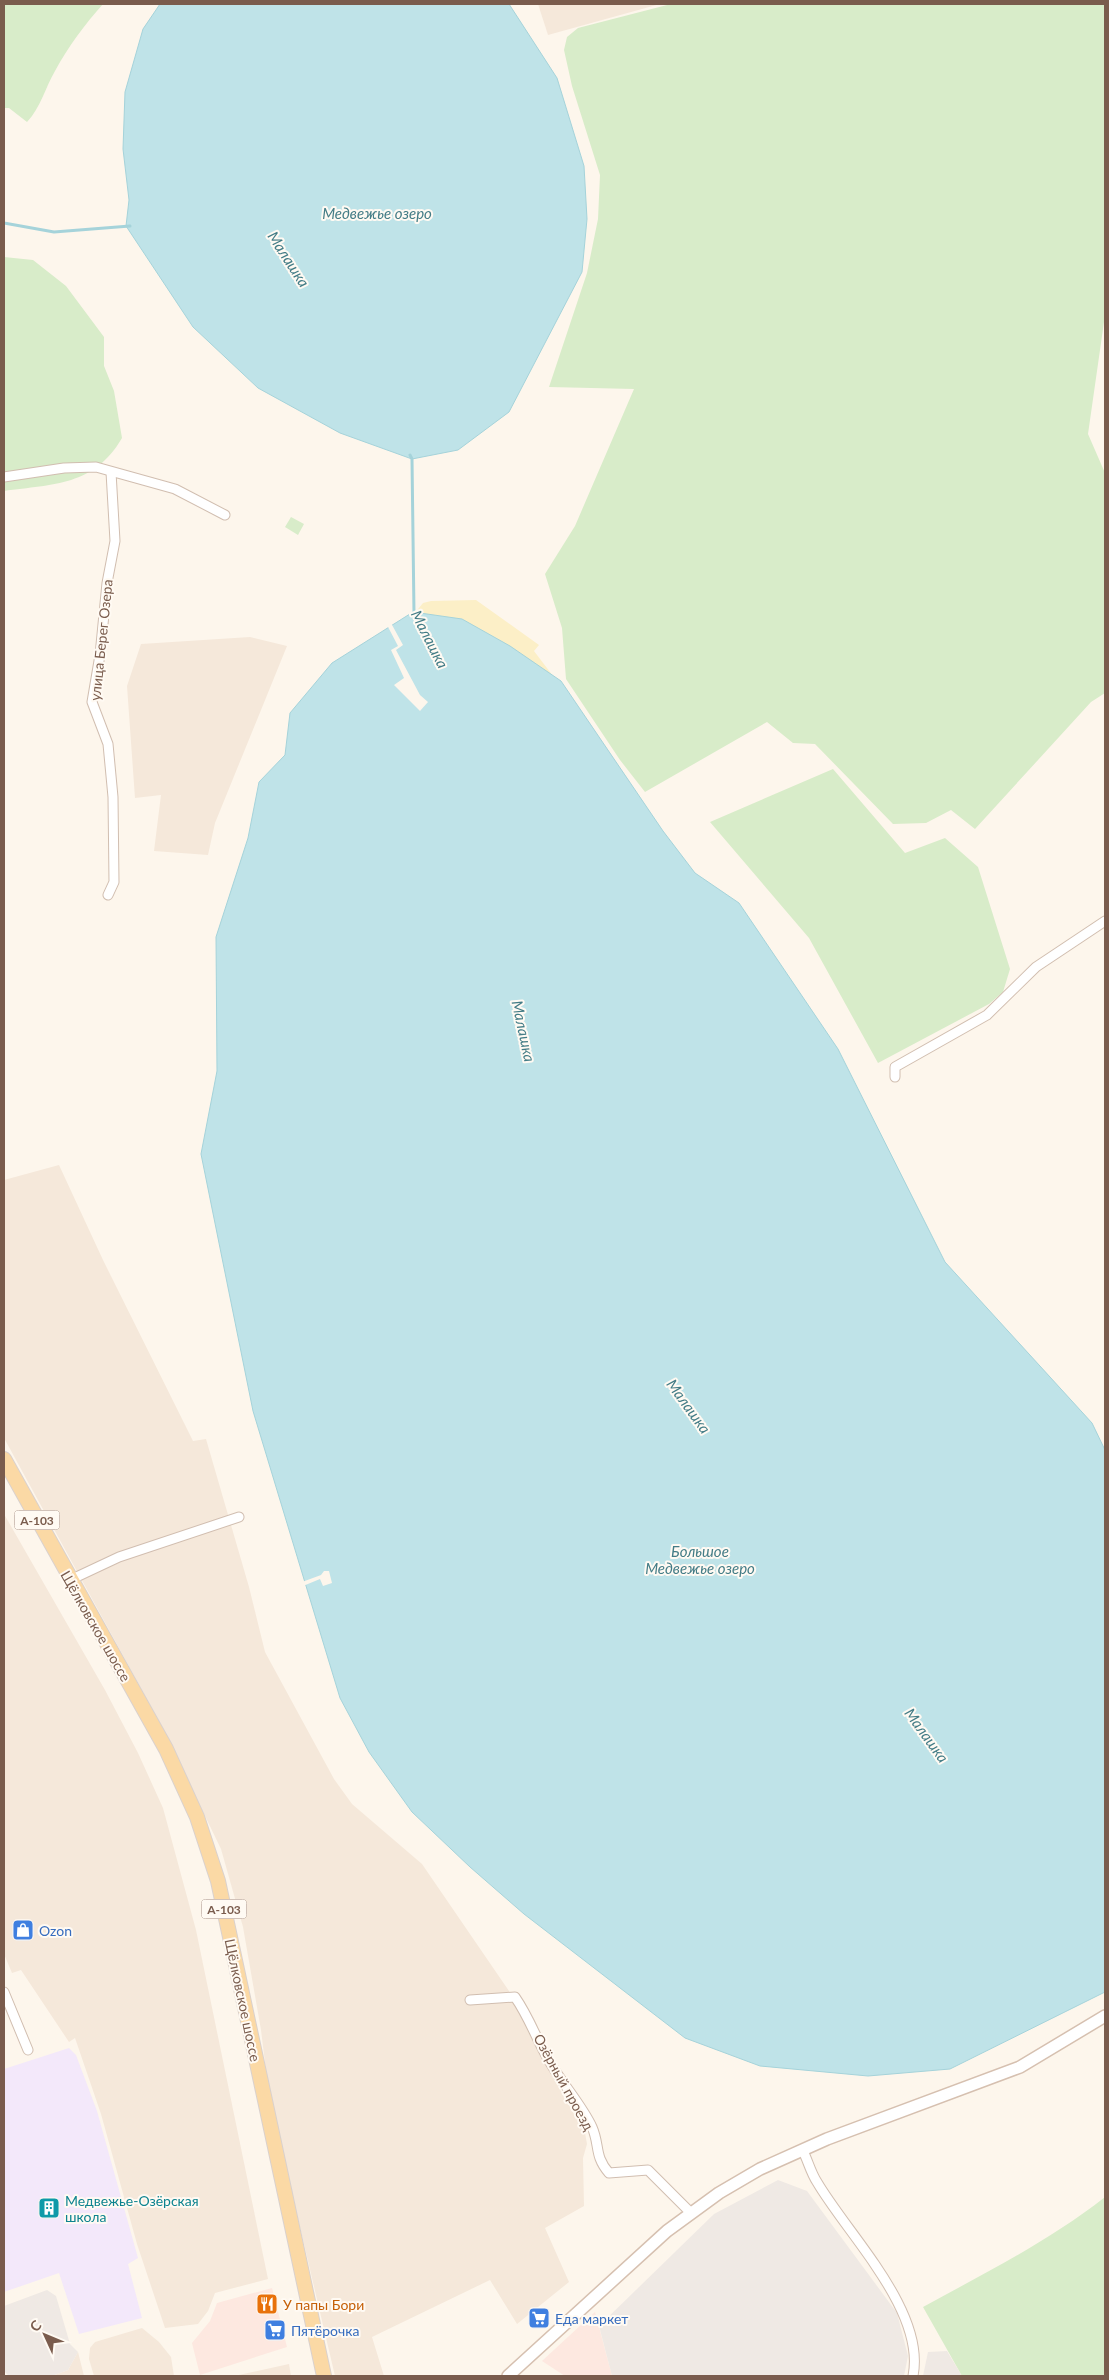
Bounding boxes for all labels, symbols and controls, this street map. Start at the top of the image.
water label: Медвежье озеро [322,204,432,222]
water label: Малашка [264,228,314,290]
street label: улица Берег Озера [86,578,116,702]
water label: Малашка [408,607,452,671]
water label: Малашка [509,999,539,1064]
water label: Малашка [663,1375,715,1437]
road number: А-103 [15,1510,60,1530]
water label: Большое Медвежье озеро [645,1542,755,1577]
street label: Щёлковское шоссе [57,1568,135,1684]
water label: Малашка [901,1704,953,1766]
road number: А-103 [202,1900,246,1918]
shop icon: Ozon [11,1918,35,1942]
place label: Ozon [39,1922,72,1939]
street label: Щёлковское шоссе [222,1937,264,2063]
street label: Озёрный проезд [530,2031,598,2134]
place label: Медвежье-Озёрская школа [65,2192,199,2225]
building icon: Медвежье-Озёрская школа [37,2196,61,2220]
restaurant icon: У папы Бори [255,2292,279,2316]
place label: У папы Бори [283,2296,364,2313]
supermarket icon: Еда маркет [527,2306,551,2330]
north arrow [20,2310,70,2360]
place label: Еда маркет [555,2310,628,2327]
text: С [26,2316,45,2335]
supermarket icon: Пятёрочка [263,2318,287,2342]
place label: Пятёрочка [291,2322,359,2339]

